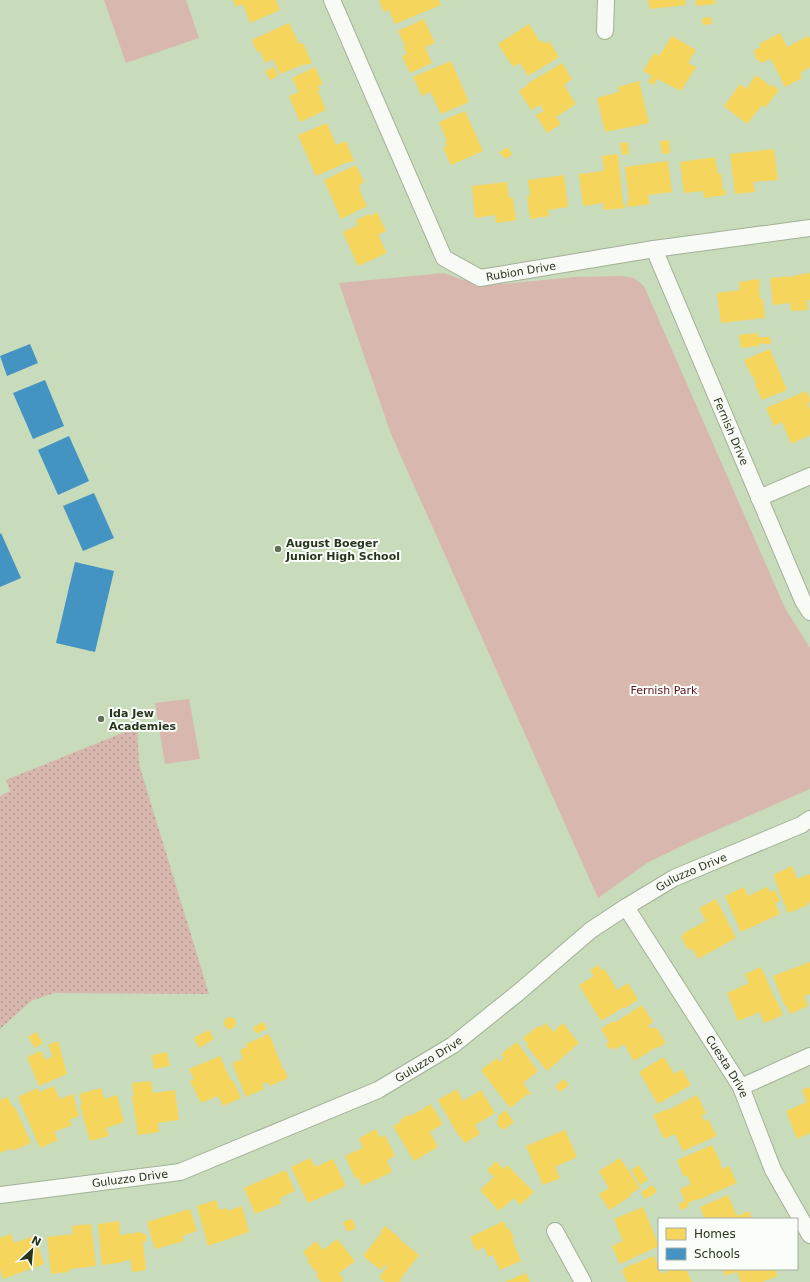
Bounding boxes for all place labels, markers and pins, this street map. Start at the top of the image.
place label: August Boeger Junior High School [285,537,400,563]
marker: August Boeger Junior High School [273,544,283,554]
place label: Ida Jew Academies [109,707,176,733]
marker: Ida Jew Academies [96,714,106,724]

